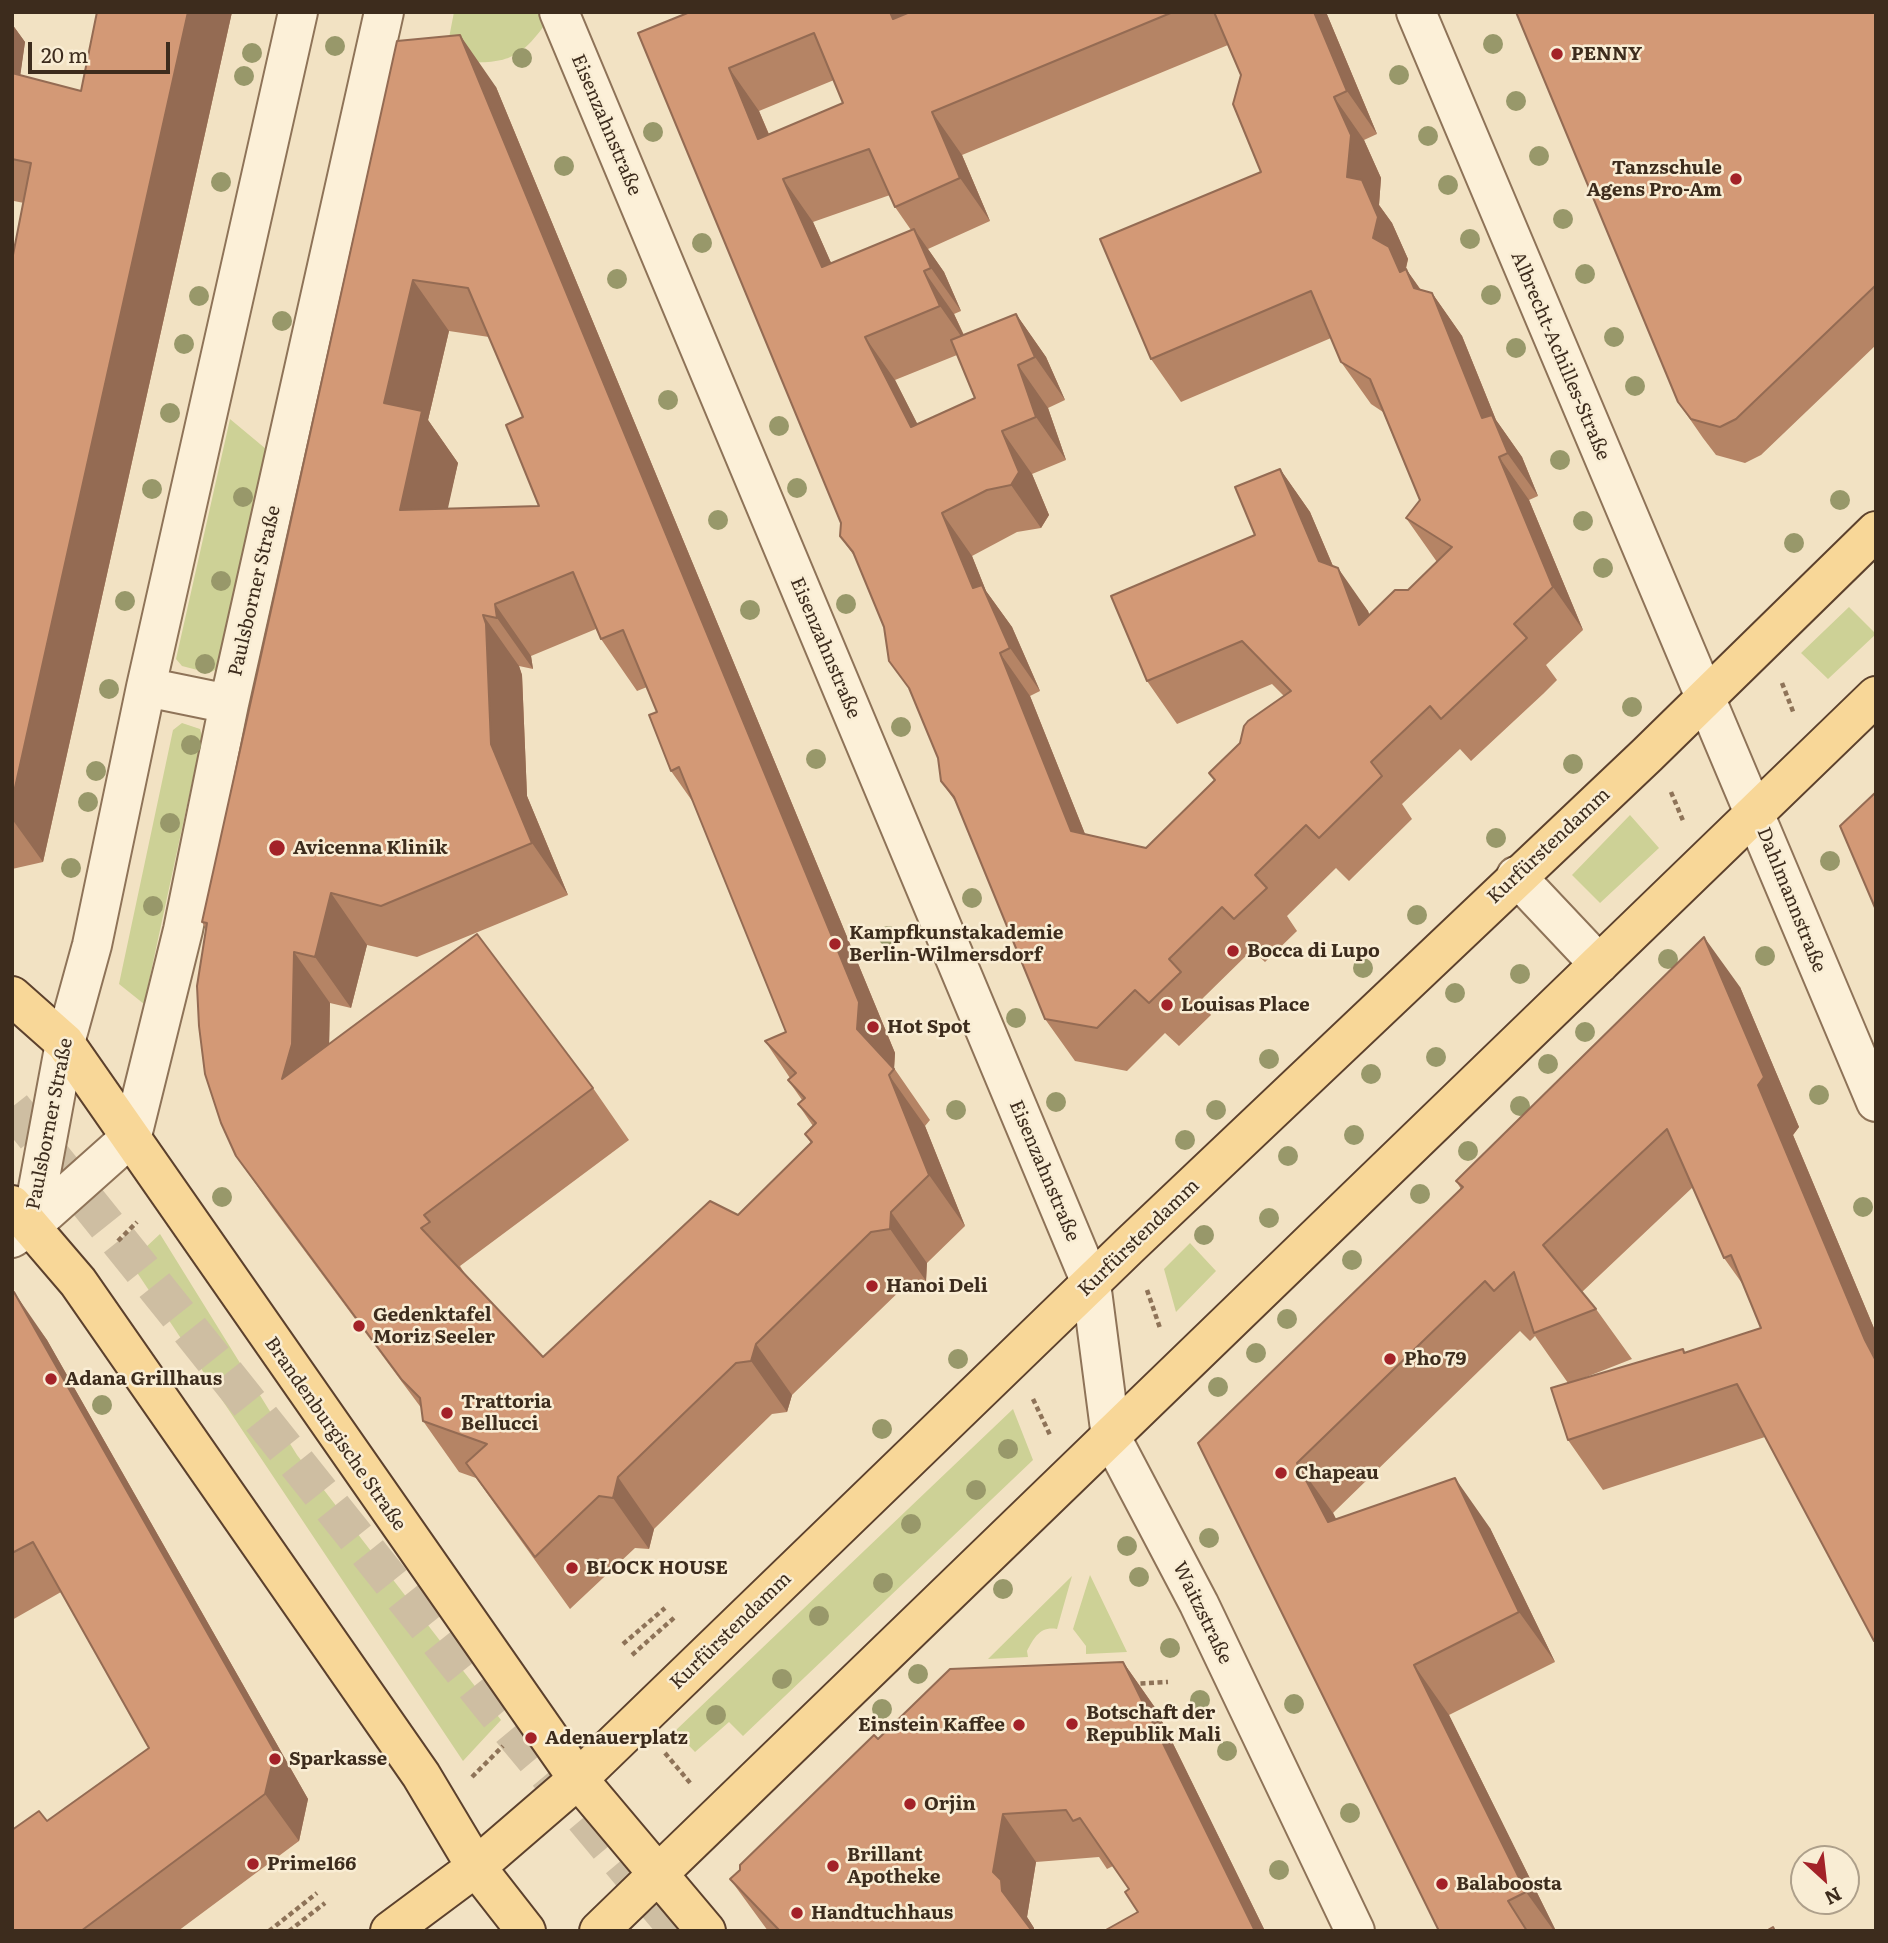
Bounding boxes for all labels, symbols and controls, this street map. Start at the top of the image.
scale bar [32,28,173,72]
text: 20 m [41,38,88,69]
place label: PENNY [1571,43,1642,65]
marker: PENNY [1549,46,1565,62]
street label: Eisenzahnstraße [566,51,646,199]
place label: Tanzschule Agens Pro-Am [1586,157,1722,201]
marker: Tanzschule Agens Pro-Am [1728,171,1744,187]
street label: Albrecht-Achilles-Straße [1506,248,1614,464]
street label: Paulsborner Straße [224,503,286,679]
street label: Eisenzahnstraße [785,574,865,722]
street label: Kurfürstendamm [1483,783,1615,909]
street label: Dahlmannstraße [1751,824,1831,976]
place label: Avicenna Klinik [293,837,448,859]
marker: Avicenna Klinik [267,838,287,858]
place label: Kampfkunstakademie Berlin-Wilmersdorf [849,922,1063,966]
marker: Kampfkunstakademie Berlin-Wilmersdorf [827,936,843,952]
place label: Bocca di Lupo [1247,940,1380,962]
marker: Bocca di Lupo [1225,943,1241,959]
place label: Louisas Place [1181,994,1310,1016]
marker: Louisas Place [1159,997,1175,1013]
place label: Hot Spot [887,1016,971,1038]
marker: Hot Spot [865,1019,881,1035]
street label: Paulsborner Straße [22,1036,78,1212]
street label: Eisenzahnstraße [1004,1097,1084,1245]
street label: Kurfürstendamm [1074,1174,1204,1302]
place label: Hanoi Deli [886,1275,988,1297]
marker: Hanoi Deli [864,1278,880,1294]
place label: Gedenktafel Moriz Seeler [373,1304,495,1348]
marker: Gedenktafel Moriz Seeler [351,1318,367,1334]
street label: Brandenburgische Straße [259,1333,411,1535]
place label: Pho 79 [1404,1348,1466,1370]
marker: Pho 79 [1382,1351,1398,1367]
place label: Adana Grillhaus [65,1368,222,1390]
marker: Adana Grillhaus [43,1371,59,1387]
place label: Trattoria Bellucci [461,1391,552,1435]
marker: Trattoria Bellucci [439,1405,455,1421]
place label: Chapeau [1295,1462,1379,1484]
marker: Chapeau [1273,1465,1289,1481]
place label: BLOCK HOUSE [586,1557,728,1579]
street label: Waitzstraße [1167,1558,1237,1668]
marker: BLOCK HOUSE [564,1560,580,1576]
street label: Kurfürstendamm [666,1567,796,1695]
place label: Botschaft der Republik Mali [1086,1702,1221,1746]
place label: Einstein Kaffee [858,1714,1005,1736]
marker: Botschaft der Republik Mali [1064,1716,1080,1732]
marker: Einstein Kaffee [1011,1717,1027,1733]
place label: Adenauerplatz [545,1727,688,1749]
marker: Adenauerplatz [523,1730,539,1746]
place label: Sparkasse [289,1748,387,1770]
marker: Sparkasse [267,1751,283,1767]
place label: Orjin [924,1793,976,1815]
marker: Orjin [902,1796,918,1812]
place label: Brillant Apotheke [847,1844,940,1888]
north arrow [1790,1845,1860,1915]
place label: Prime166 [267,1853,356,1875]
marker: Prime166 [245,1856,261,1872]
marker: Brillant Apotheke [825,1858,841,1874]
place label: Balaboosta [1456,1873,1562,1895]
marker: Balaboosta [1434,1876,1450,1892]
text: N [1820,1881,1847,1913]
place label: Handtuchhaus [811,1902,953,1924]
marker: Handtuchhaus [789,1905,805,1921]

